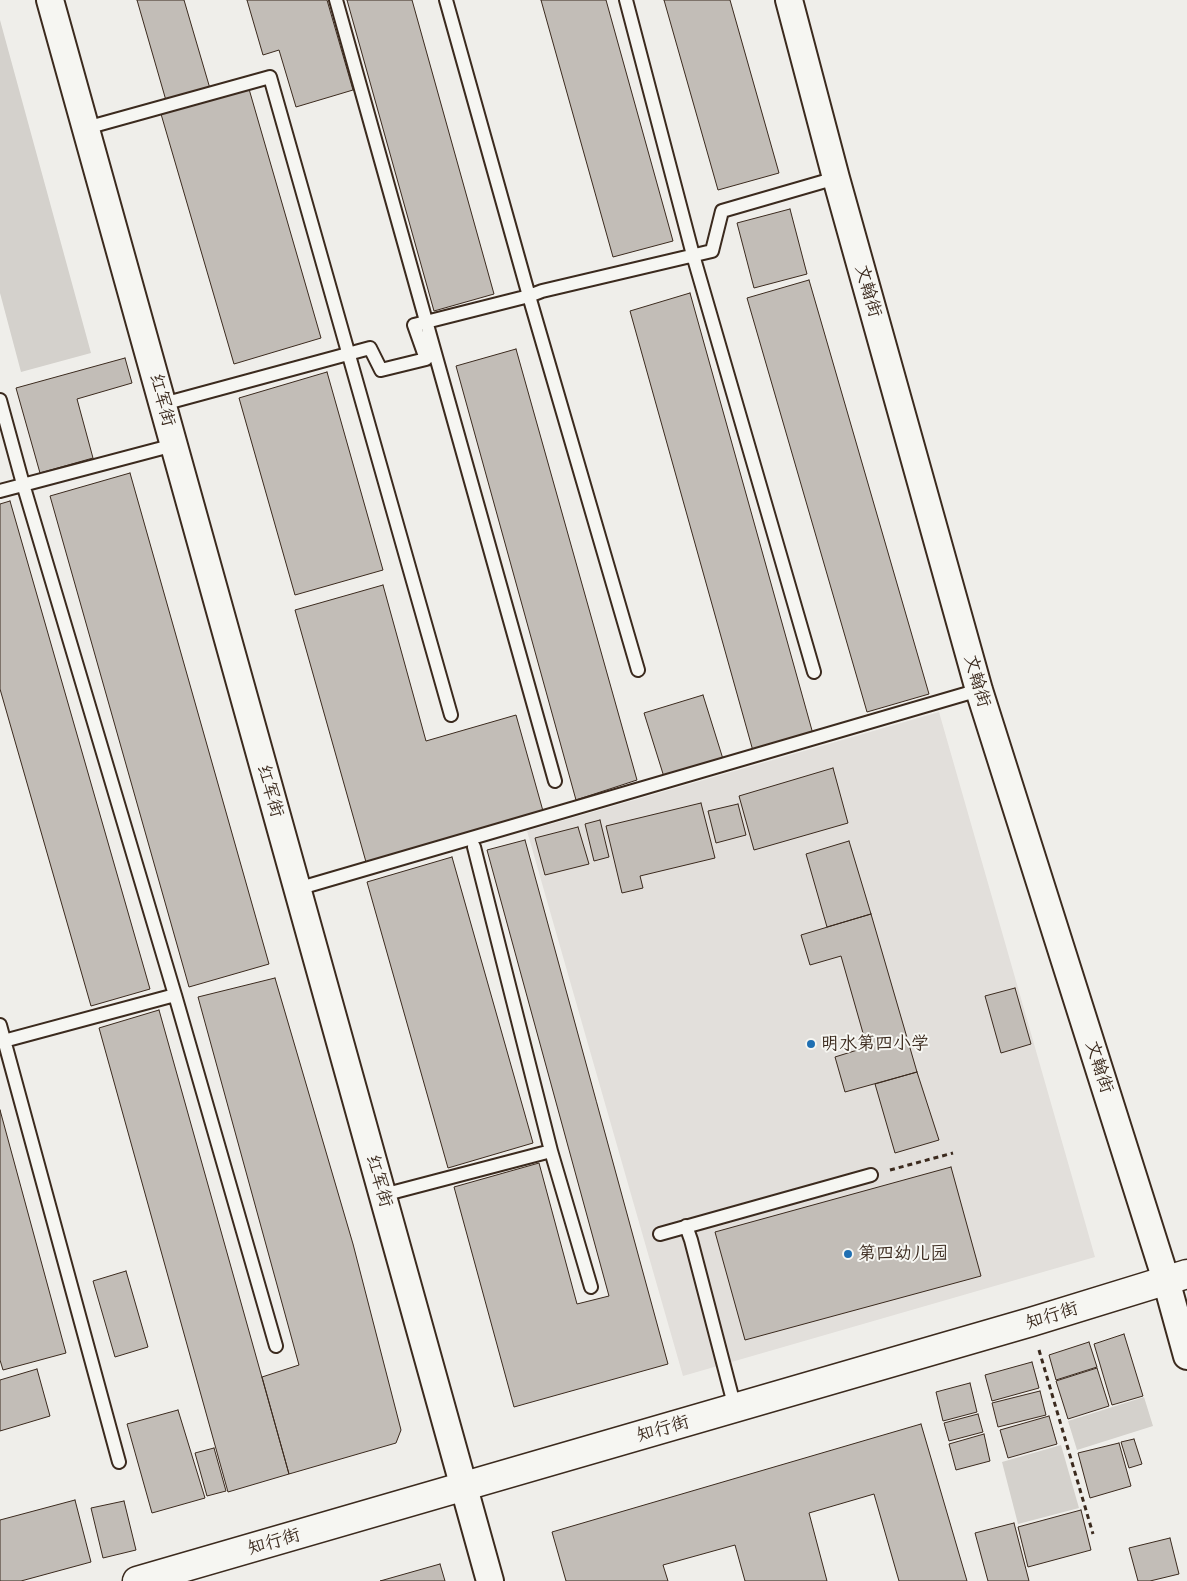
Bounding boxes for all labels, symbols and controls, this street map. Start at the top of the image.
street label: 文翰街 [850,262,886,320]
street label: 红军街 [145,371,179,429]
street label: 文翰街 [959,652,995,710]
street label: 红军街 [252,762,288,820]
place label: 明水第四小学 [821,1033,929,1055]
marker: 明水第四小学 [805,1038,817,1050]
street label: 文翰街 [1080,1038,1118,1096]
street label: 红军街 [361,1152,397,1210]
place label: 第四幼儿园 [858,1243,948,1265]
marker: 第四幼儿园 [842,1248,854,1260]
street label: 知行街 [1023,1298,1081,1334]
street label: 知行街 [634,1411,692,1447]
street label: 知行街 [245,1524,303,1560]

